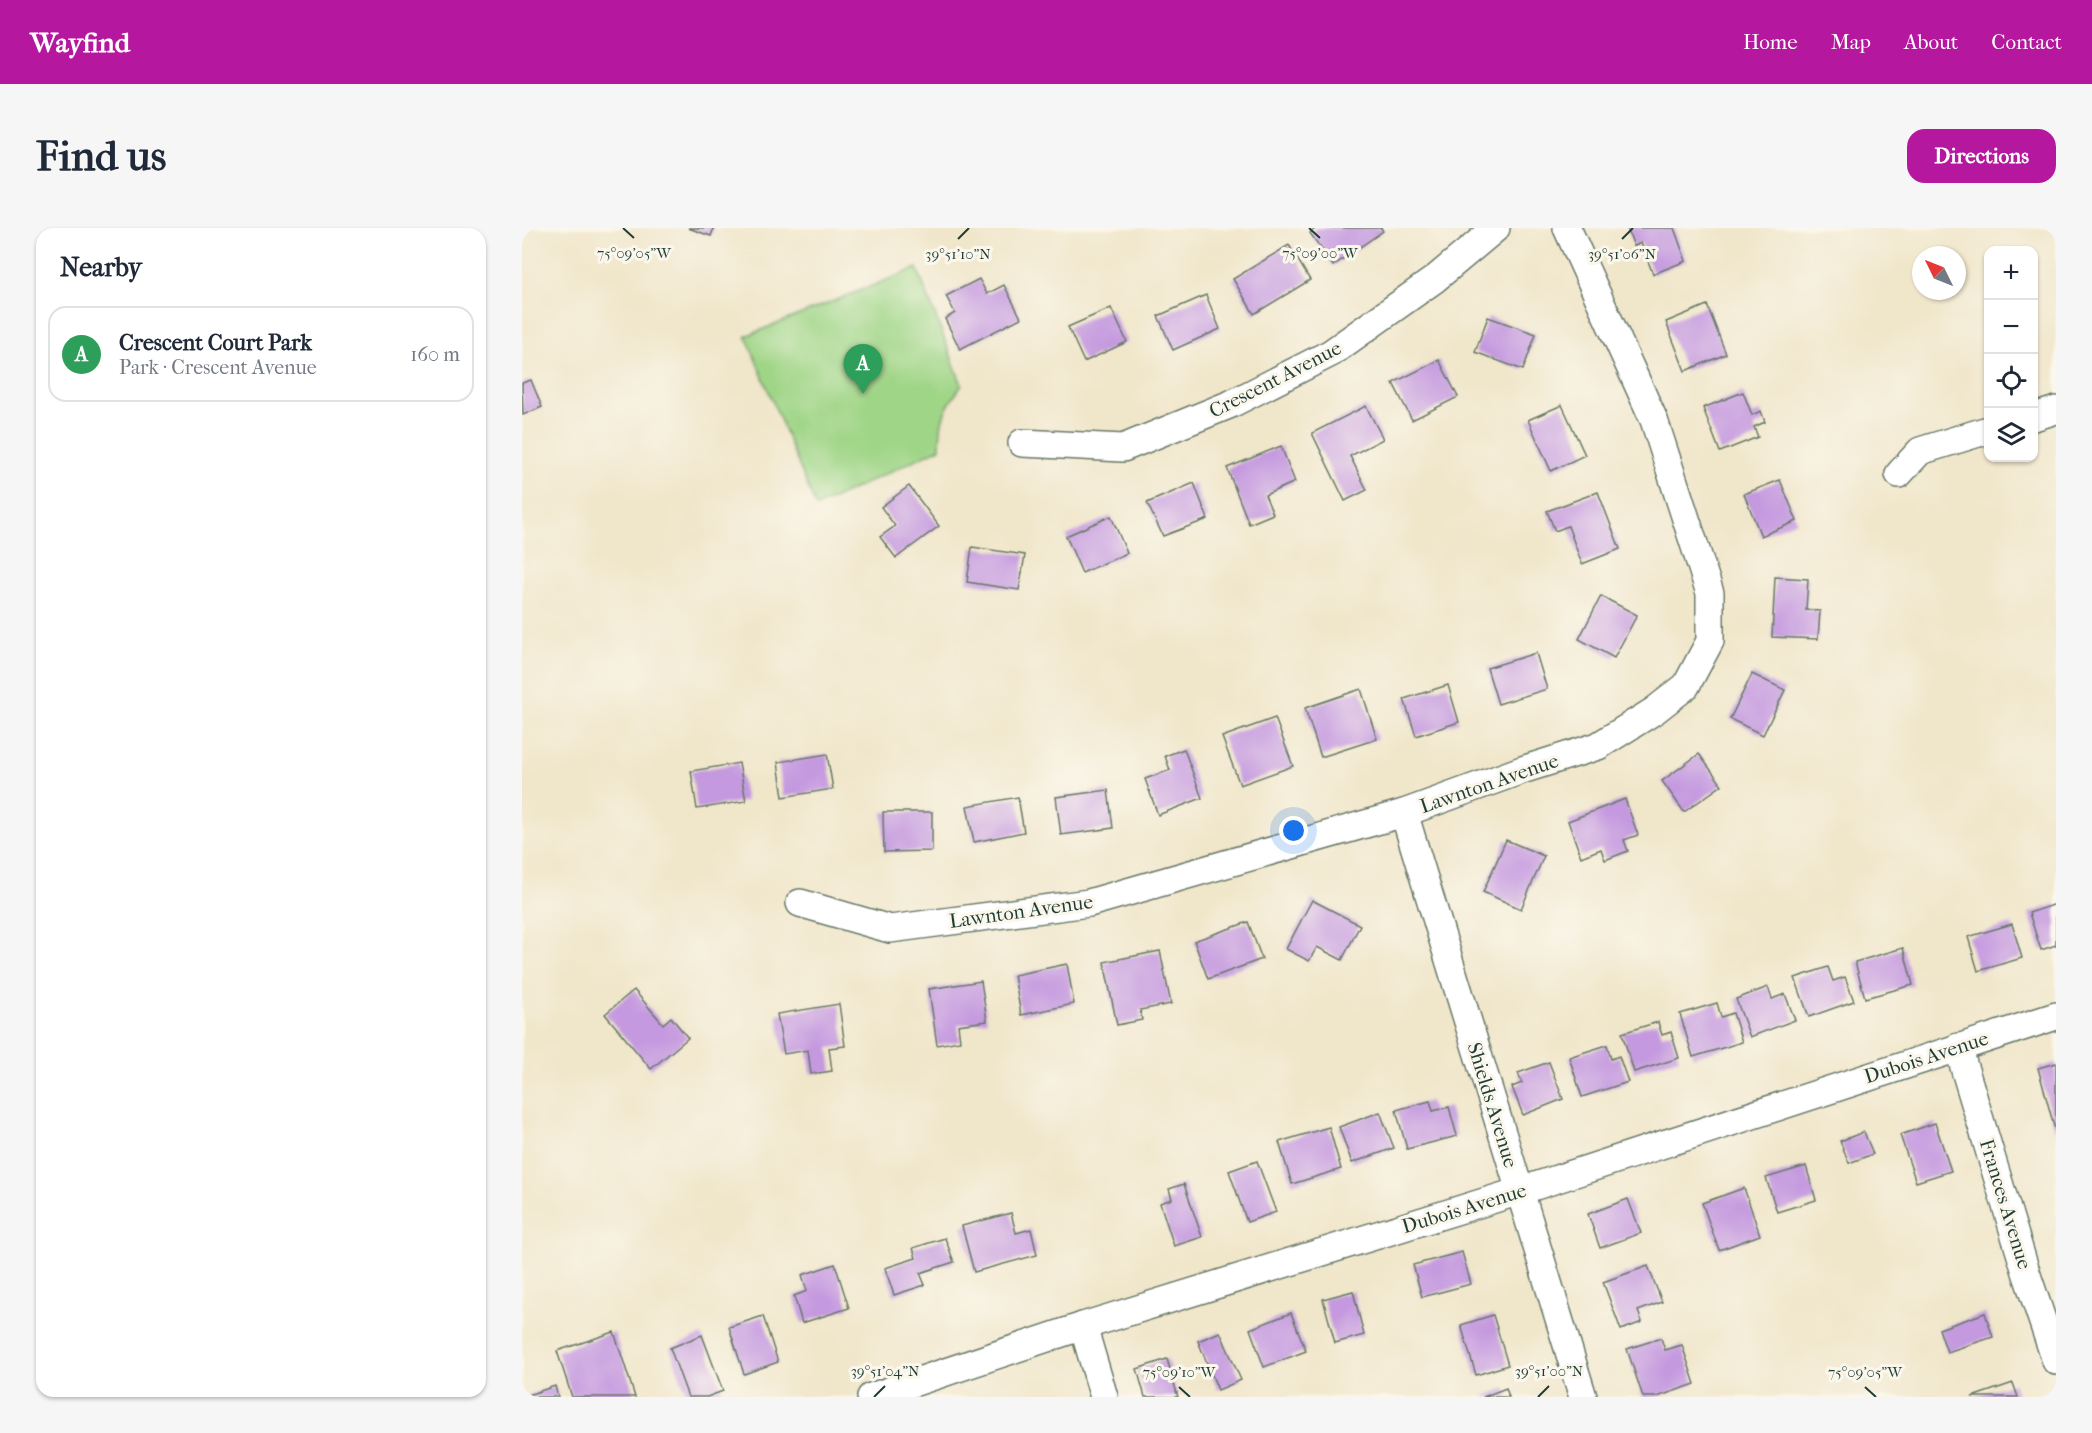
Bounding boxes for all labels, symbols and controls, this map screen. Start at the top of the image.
text: Wayfind [30,26,130,59]
text: Home [1743,30,1798,54]
text: Map [1831,30,1871,54]
text: About [1904,30,1958,54]
text: Contact [1991,30,2062,54]
button: Directions [1907,129,2056,183]
text: Find us [36,132,166,181]
text: 75°09'05"W [597,244,672,262]
text: 75°09'00"W [1282,244,1359,262]
text: 39°51'10"N [925,245,991,263]
text: 39°51'06"N [1588,245,1657,263]
north arrow [1912,246,1966,300]
map controls [1984,246,2038,462]
button: + [1984,246,2038,300]
text: Nearby [60,252,142,283]
button: − [1984,300,2038,354]
text: Crescent Court Park [119,330,312,356]
street label: Crescent Avenue [1205,336,1345,423]
text: A [75,343,88,366]
text: 160 m [410,343,460,366]
pin: A [844,344,882,394]
button: locate [1984,354,2038,408]
text: Park · Crescent Avenue [119,356,317,379]
button: layers [1984,408,2038,462]
street label: Lawnton Avenue [1417,749,1562,818]
your location [1279,816,1308,845]
street label: Lawnton Avenue [948,890,1095,933]
street label: Dubois Avenue [1861,1027,1991,1088]
street label: Shields Avenue [1463,1040,1523,1171]
street label: Frances Avenue [1975,1136,2036,1272]
street label: Dubois Avenue [1399,1179,1529,1238]
text: 39°51'04"N [851,1362,920,1380]
text: 39°51'00"N [1515,1362,1584,1380]
text: 75°09'10"W [1143,1363,1217,1381]
text: 75°09'05"W [1828,1363,1903,1381]

